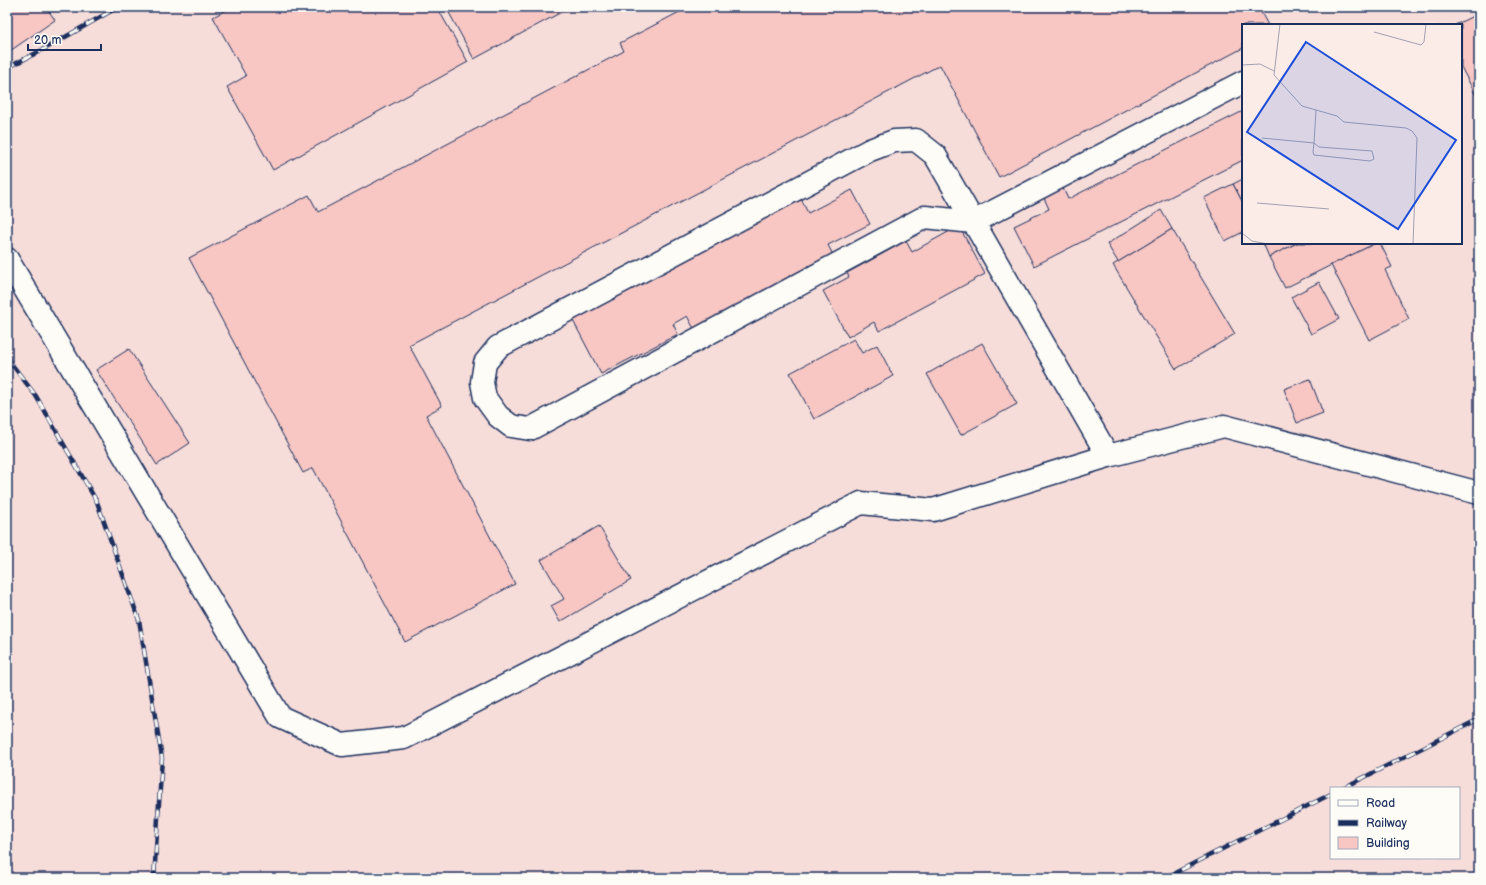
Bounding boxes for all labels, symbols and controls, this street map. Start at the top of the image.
inset map [1242,24,1462,244]
scale bar [28,26,101,52]
text: 20 m [34,33,61,48]
legend [1330,787,1460,859]
text: Road [1366,796,1395,811]
text: Railway [1366,816,1408,831]
text: Building [1366,836,1410,851]

